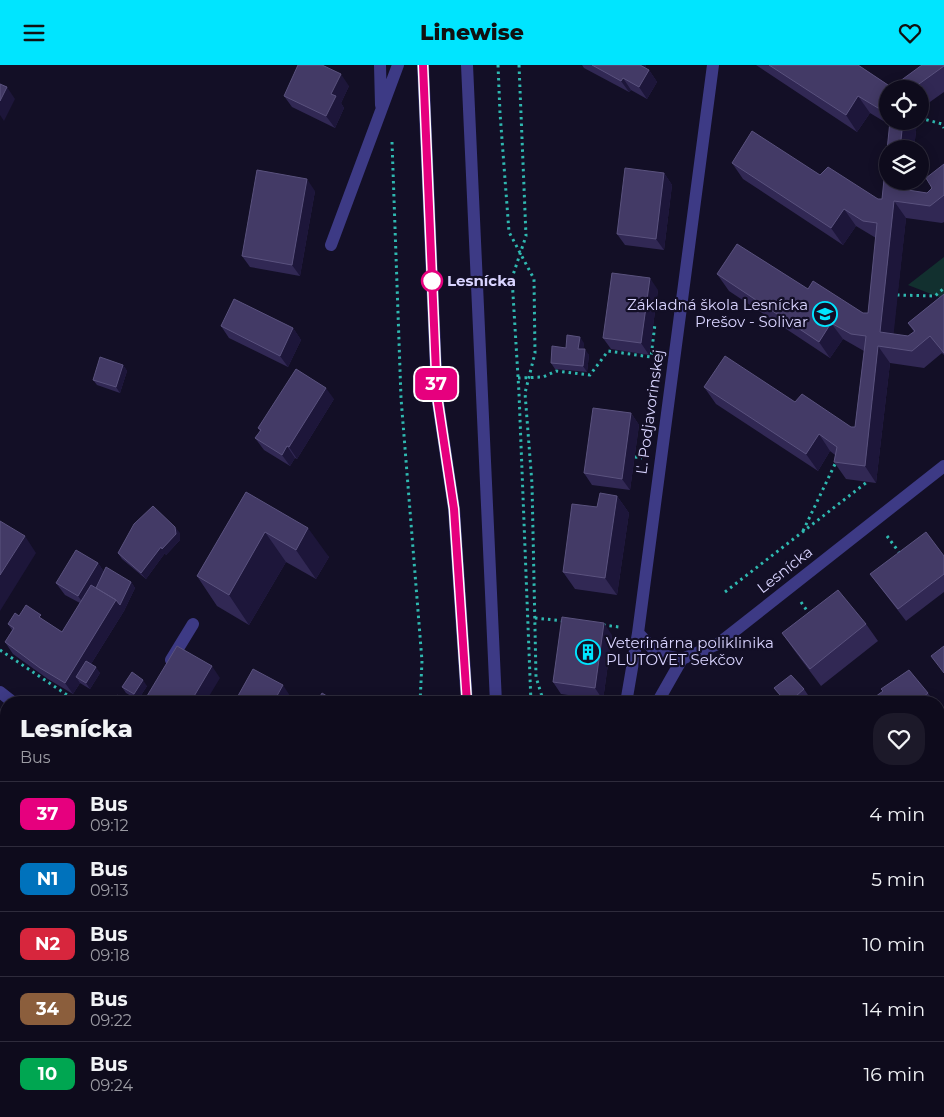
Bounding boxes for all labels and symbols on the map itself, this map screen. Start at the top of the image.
marker: Lesnícka [421,270,443,292]
place label: Lesnícka [447,271,516,290]
place label: Základná škola Lesnícka Prešov - Solivar [627,295,808,331]
school or university icon: Základná škola Lesnícka Prešov - Solivar [812,301,838,327]
street label: Ľ. Podjavorinskej [631,348,668,476]
line badge: 37 [414,368,458,400]
street label: Lesnícka [753,542,816,597]
place label: Veterinárna poliklinika PLUTOVET Sekčov [606,633,774,669]
building icon: Veterinárna poliklinika PLUTOVET Sekčov [575,639,601,665]

